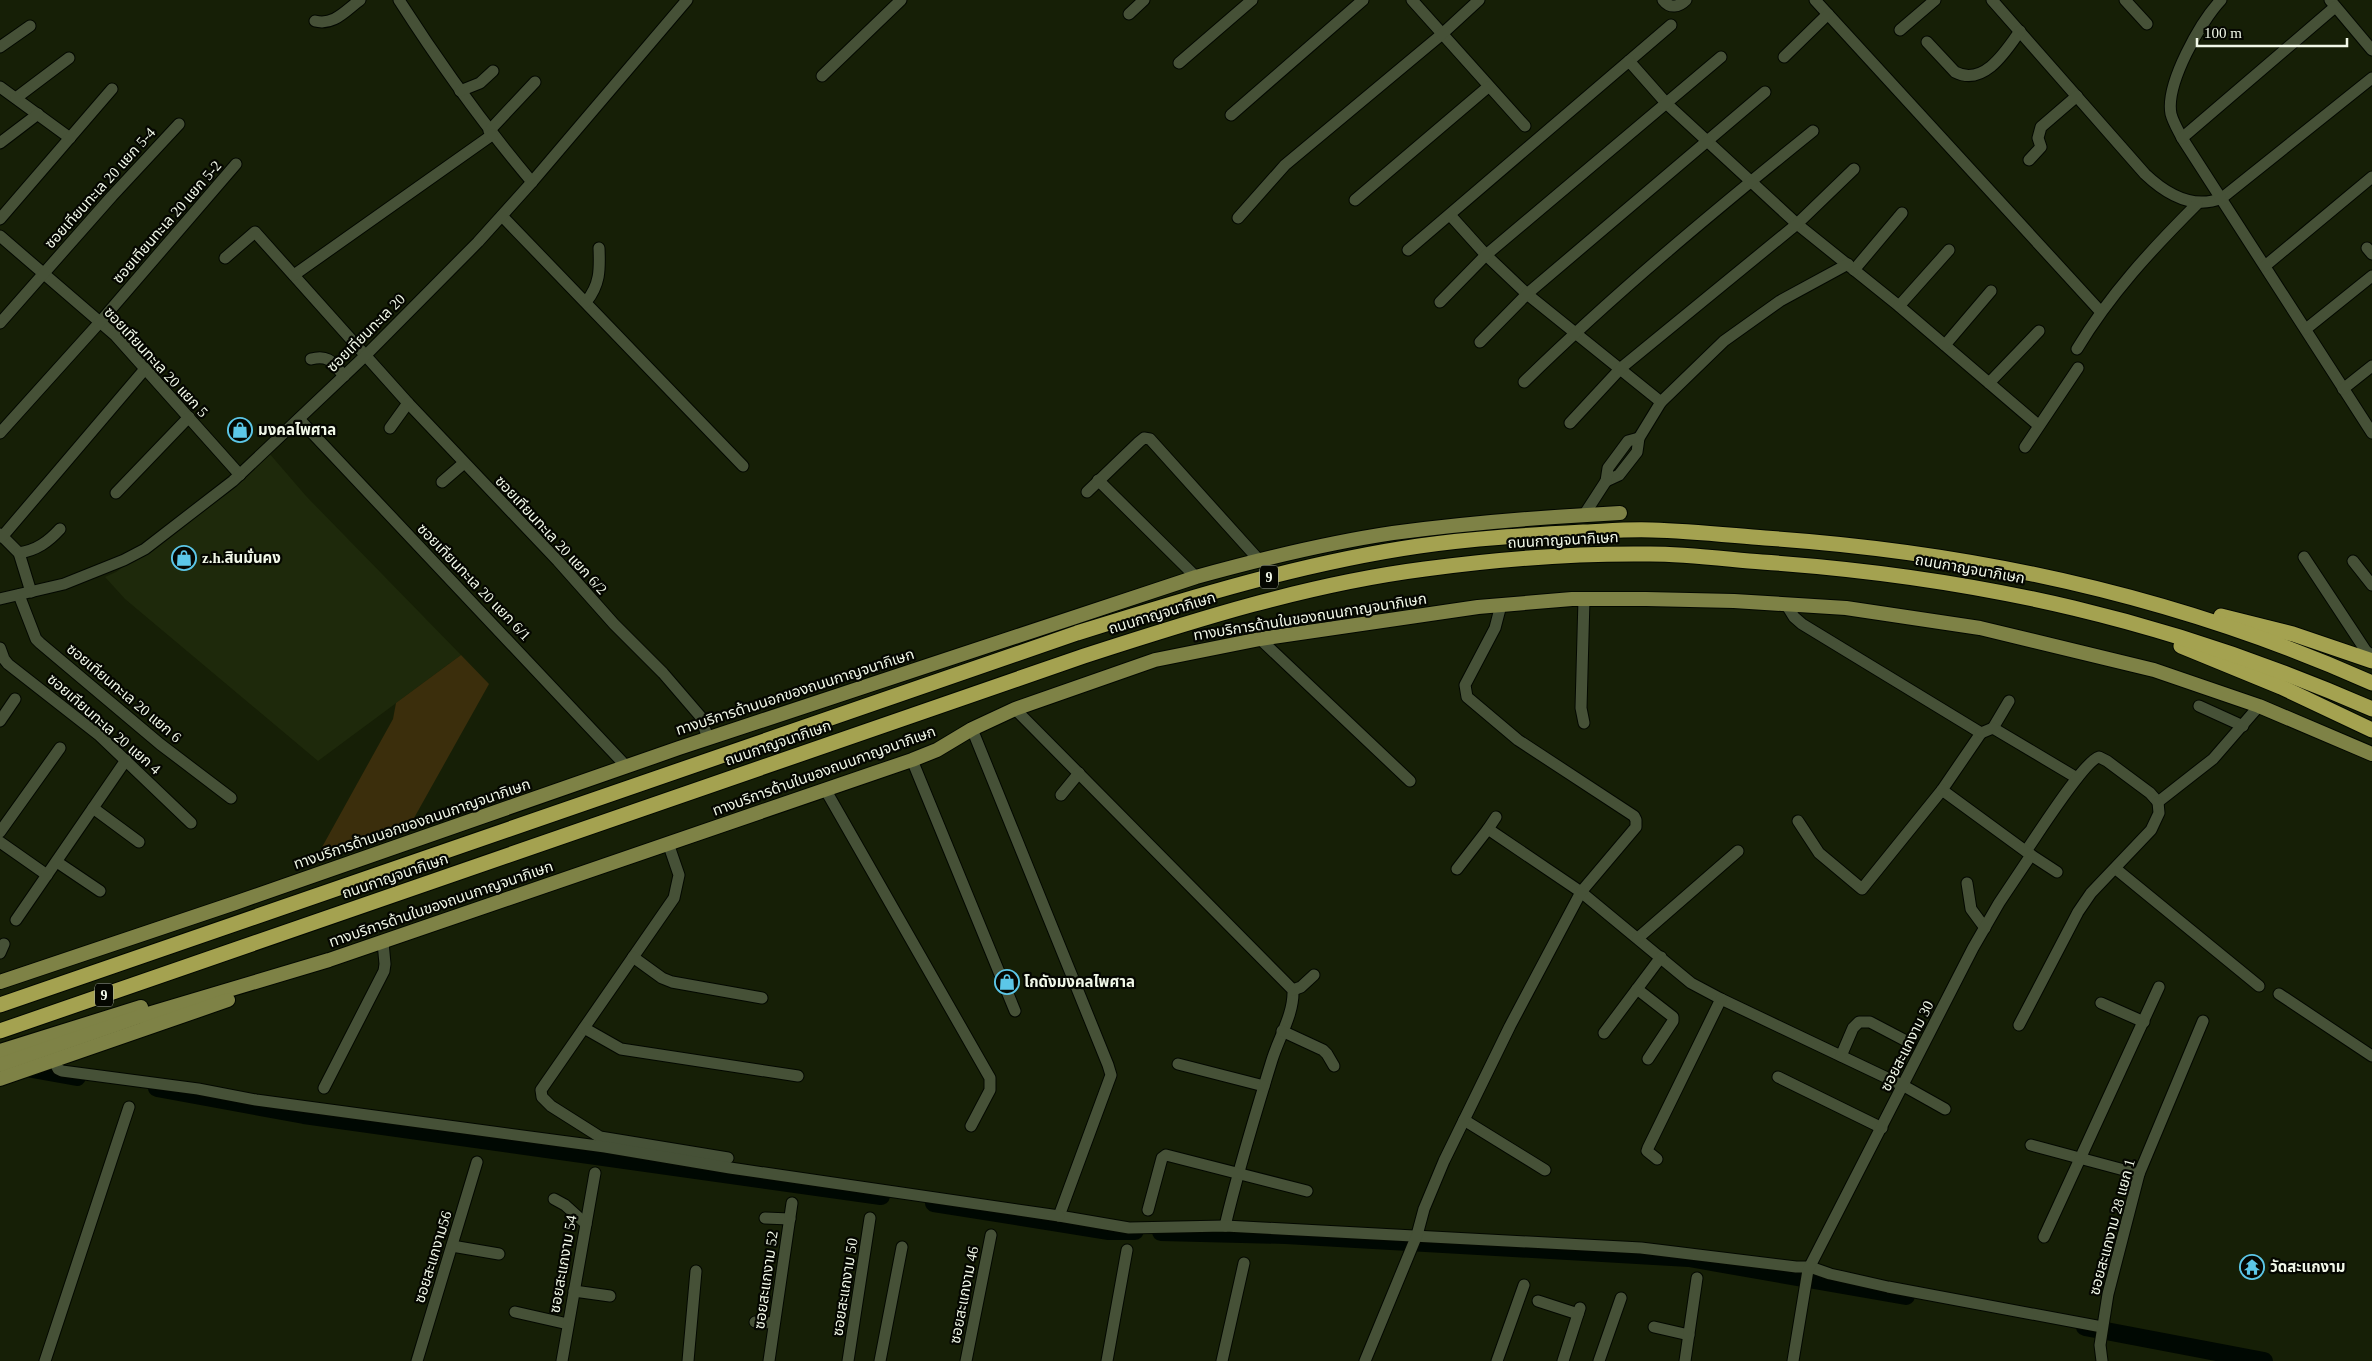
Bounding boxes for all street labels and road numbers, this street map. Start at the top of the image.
street label: ซอยเทียนทะเล 20 แยก 5-4 [42,124,159,252]
street label: ซอยเทียนทะเล 20 แยก 5-2 [110,158,224,286]
street label: ซอยเทียนทะเล 20 [324,291,408,375]
street label: ซอยเทียนทะเล 20 แยก 5 [101,304,211,420]
street label: ซอยเทียนทะเล 20 แยก 6/2 [492,473,610,597]
street label: ซอยเทียนทะเล 20 แยก 6/1 [414,520,534,644]
street label: ถนนกาญจนาภิเษก [1507,529,1619,551]
street label: ถนนกาญจนาภิเษก [1914,551,2026,587]
road number: 9 [1260,566,1278,588]
street label: ถนนกาญจนาภิเษก [1106,589,1218,637]
street label: ทางบริการด้านในของถนนกาญจนาภิเษก [1192,591,1428,643]
street label: ซอยเทียนทะเล 20 แยก 6 [64,640,185,746]
street label: ทางบริการด้านนอกของถนนกาญจนาภิเษก [674,646,916,738]
street label: ซอยเทียนทะเล 20 แยก 4 [44,671,164,778]
street label: ถนนกาญจนาภิเษก [723,717,833,769]
street label: ทางบริการด้านในของถนนกาญจนาภิเษก [710,723,938,819]
street label: ทางบริการด้านนอกของถนนกาญจนาภิเษก [291,776,533,872]
street label: ถนนกาญจนาภิเษก [340,850,450,902]
street label: ทางบริการด้านในของถนนกาญจนาภิเษก [327,858,555,950]
road number: 9 [95,984,113,1006]
street label: ซอยสะแกงาม 30 [1877,998,1937,1094]
street label: ซอยสะแกงาม 28 แยก 1 [2086,1157,2138,1297]
street label: ซอยสะแกงาม56 [411,1209,455,1305]
street label: ซอยสะแกงาม 54 [547,1213,580,1314]
street label: ซอยสะแกงาม 52 [751,1230,781,1330]
street label: ซอยสะแกงาม 50 [829,1237,861,1337]
street label: ซอยสะแกงาม 46 [947,1244,981,1345]

